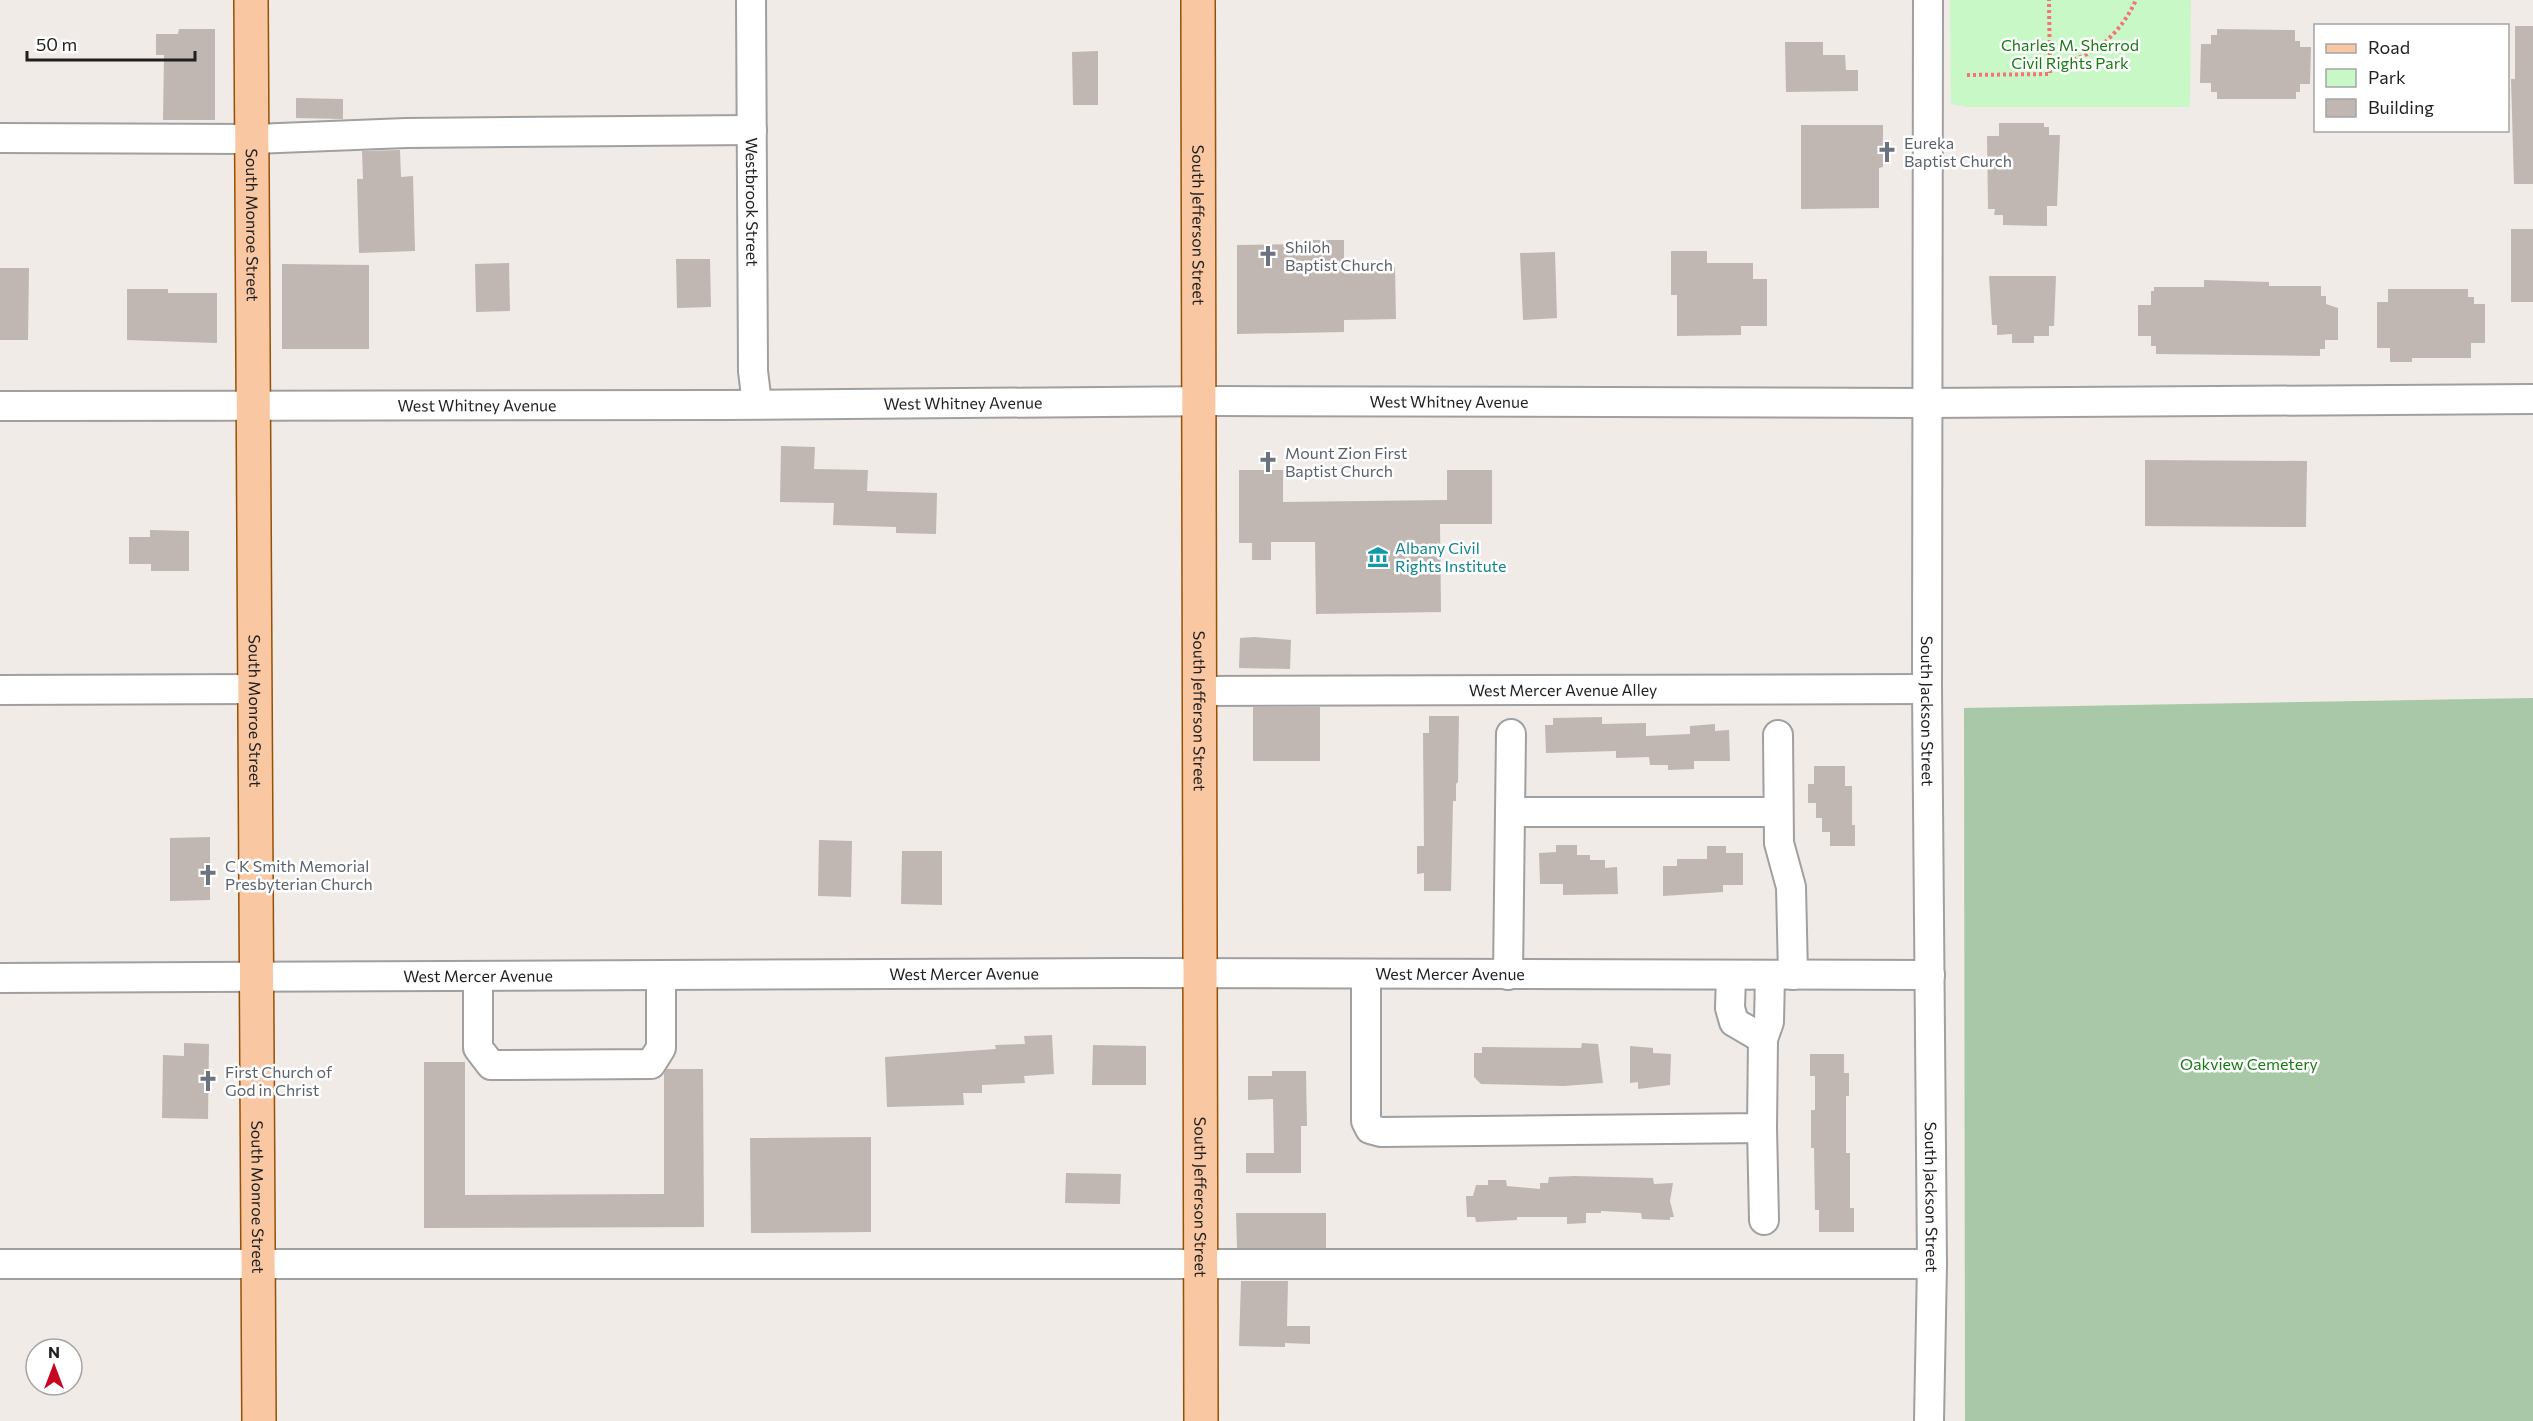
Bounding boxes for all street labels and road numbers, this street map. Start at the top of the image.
street label: Westbrook Street [743,137,762,267]
street label: South Jefferson Street [1189,145,1209,306]
street label: South Monroe Street [243,148,263,302]
street label: West Whitney Avenue [1370,391,1528,411]
street label: West Whitney Avenue [883,392,1043,413]
street label: West Whitney Avenue [398,395,556,414]
street label: South Jefferson Street [1190,631,1210,792]
street label: South Monroe Street [246,634,265,788]
street label: South Jackson Street [1918,636,1938,787]
street label: West Mercer Avenue Alley [1469,680,1657,699]
street label: West Mercer Avenue [889,963,1039,983]
street label: West Mercer Avenue [1375,964,1525,983]
street label: West Mercer Avenue [403,966,553,985]
street label: South Jefferson Street [1191,1117,1211,1278]
street label: South Monroe Street [248,1120,268,1274]
street label: South Jackson Street [1922,1122,1942,1273]

